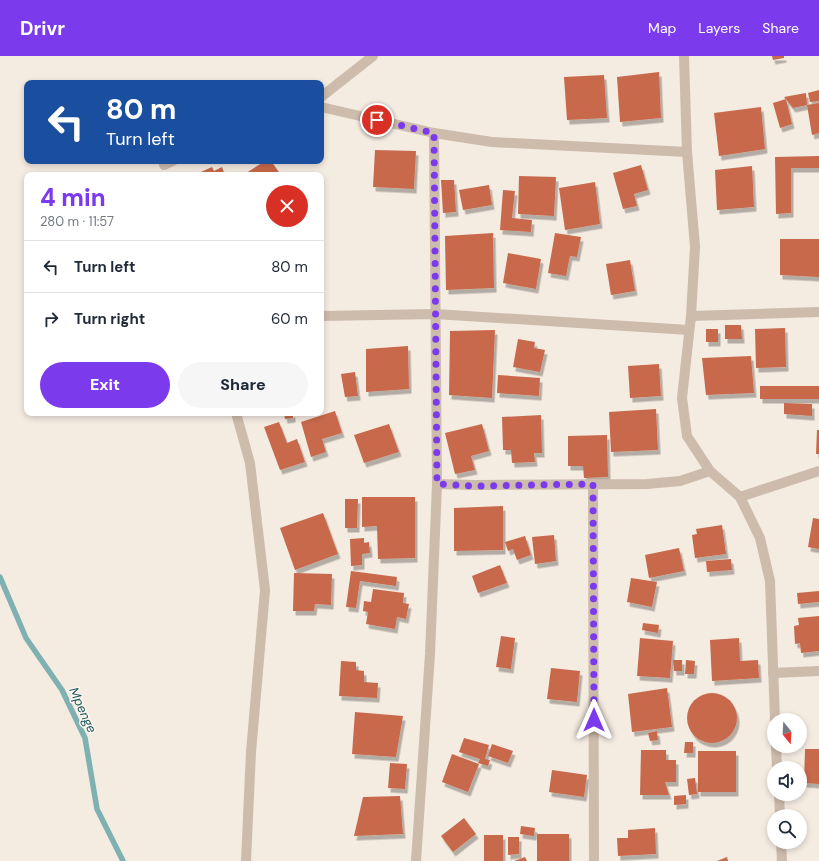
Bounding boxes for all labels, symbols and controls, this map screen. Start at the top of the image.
text: Drivr [20,16,65,41]
text: Map [648,19,676,37]
text: Layers [698,19,740,37]
text: Share [762,19,799,37]
text: 80 m [106,91,176,128]
icon: left [40,96,92,148]
pin [360,103,394,137]
icon: arrive [366,109,388,131]
text: Turn left [106,127,175,151]
text: 4 min [40,182,106,213]
button: close [266,185,308,227]
text: 280 m · 11:57 [40,213,114,230]
icon: left [40,256,62,278]
text: Turn left [74,257,135,277]
text: 80 m [271,257,308,277]
icon: right [40,308,62,330]
text: Turn right [74,309,145,329]
text: 60 m [271,309,308,329]
button: Exit [40,362,170,408]
button: Share [178,362,308,408]
water label: Mpenge [65,684,101,736]
position arrow [573,699,615,741]
north arrow [767,713,807,753]
map controls [767,713,807,849]
button: sound [767,761,807,801]
button: search [767,809,807,849]

